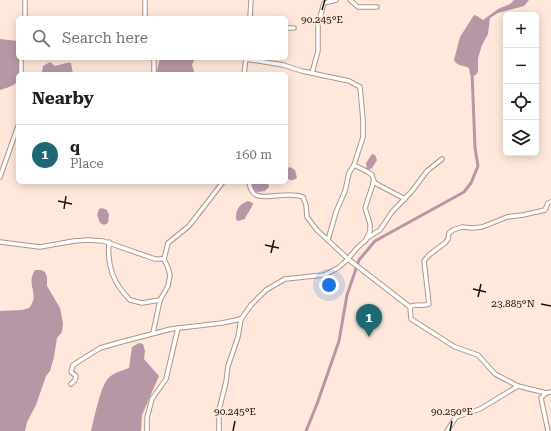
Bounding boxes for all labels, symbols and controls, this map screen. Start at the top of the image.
map controls [503,12,539,156]
button: + [503,12,539,48]
text: 90.245°E [301,14,343,25]
search box [16,16,288,60]
icon: search [30,27,52,49]
text: Search here [62,29,148,47]
button: − [503,48,539,84]
button: locate [503,84,539,120]
text: Nearby [32,88,94,108]
button: layers [503,120,539,156]
text: q [70,138,80,156]
text: 1 [41,147,49,162]
text: 160 m [235,147,272,162]
text: Place [70,156,104,171]
your location [319,275,339,295]
text: 23.885°N [491,298,535,309]
pin: 1 [356,304,382,337]
text: 90.245°E [214,406,256,417]
text: 90.250°E [431,406,473,417]

